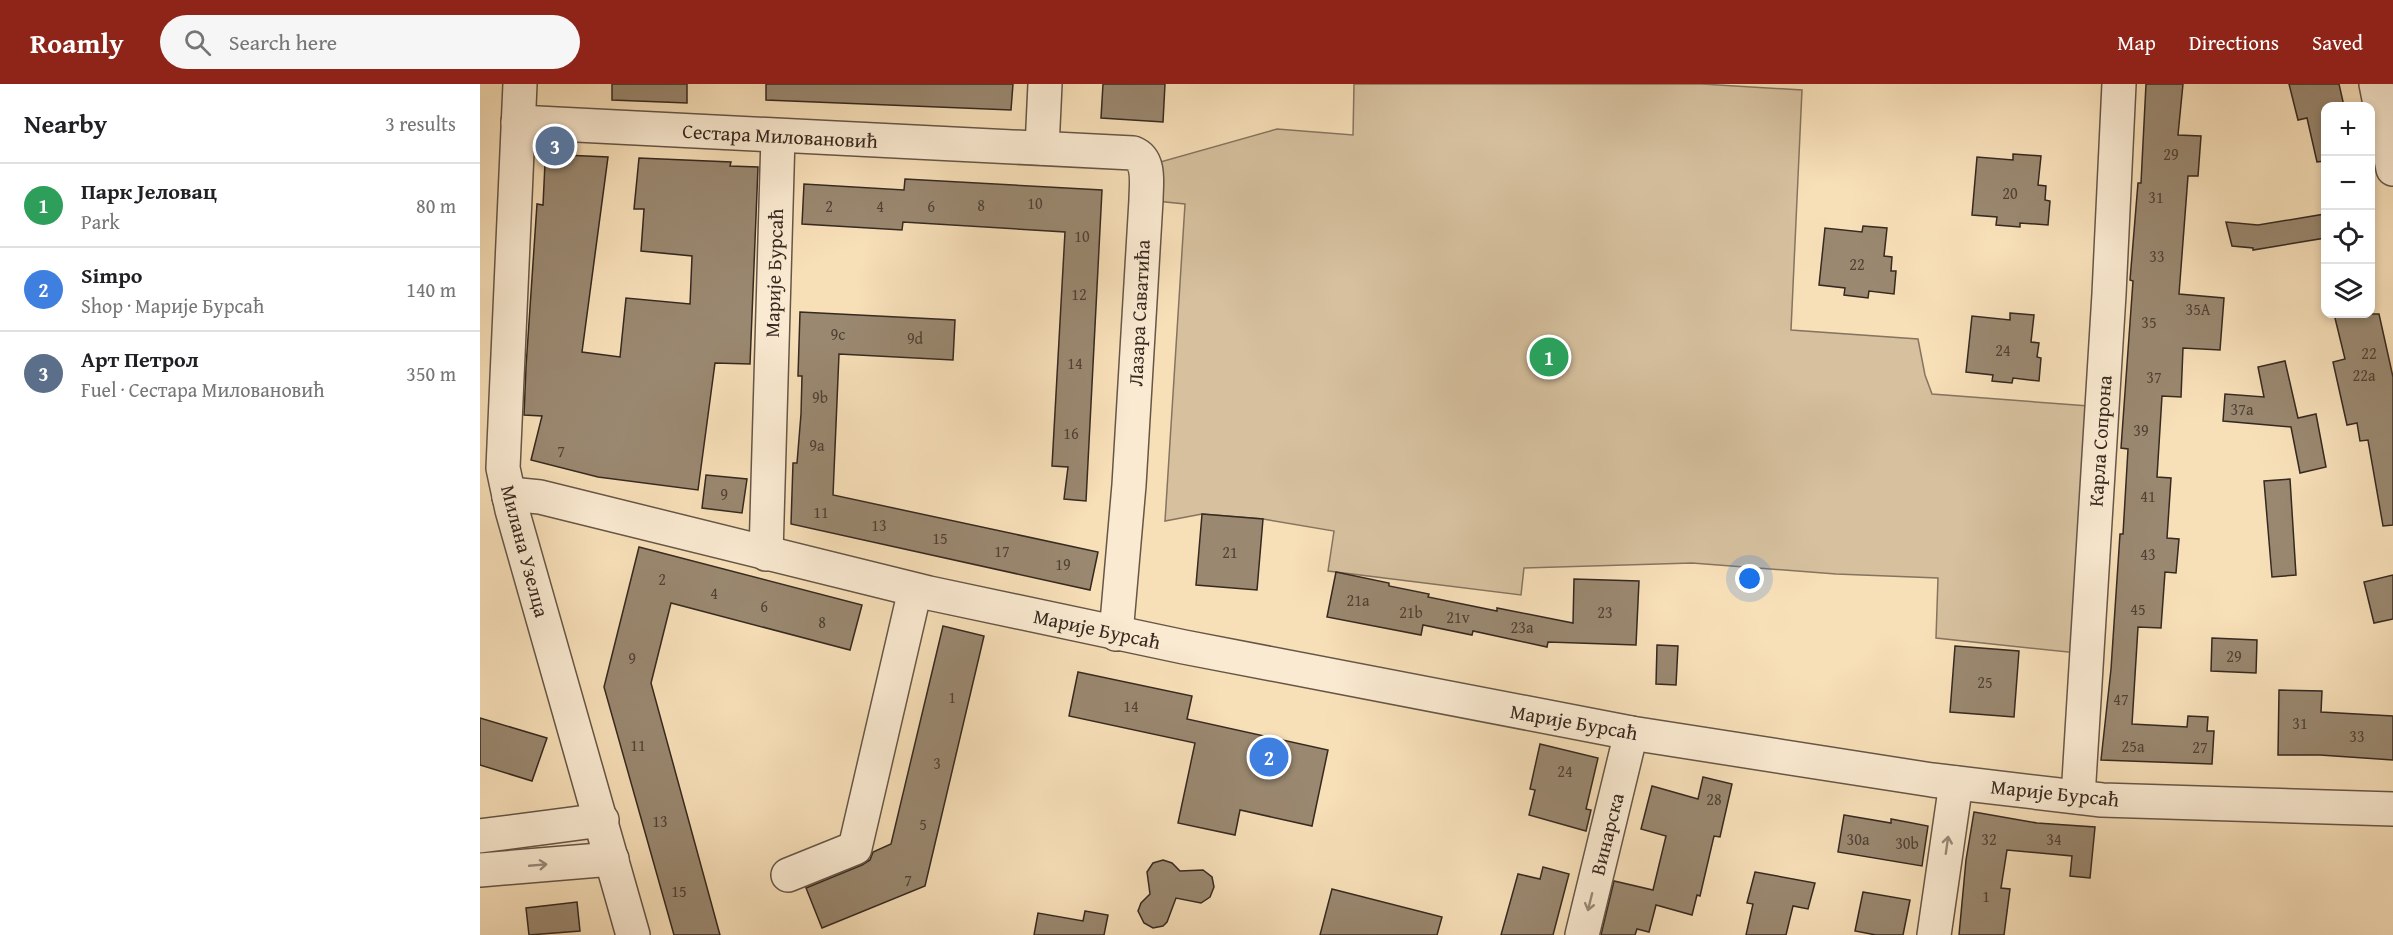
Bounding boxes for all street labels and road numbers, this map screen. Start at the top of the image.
street label: Сестара Миловановић [682,116,879,155]
street label: Марије Бурсаћ [757,208,790,338]
street label: Лазара Саватића [1120,238,1157,387]
street label: Карла Сопрона [2080,374,2119,508]
street label: Милана Узелца [494,482,557,621]
street label: Марије Бурсаћ [1031,601,1163,656]
street label: Марије Бурсаћ [1508,696,1640,747]
street label: Марије Бурсаћ [1989,771,2121,814]
street label: Винарска [1582,789,1631,878]

